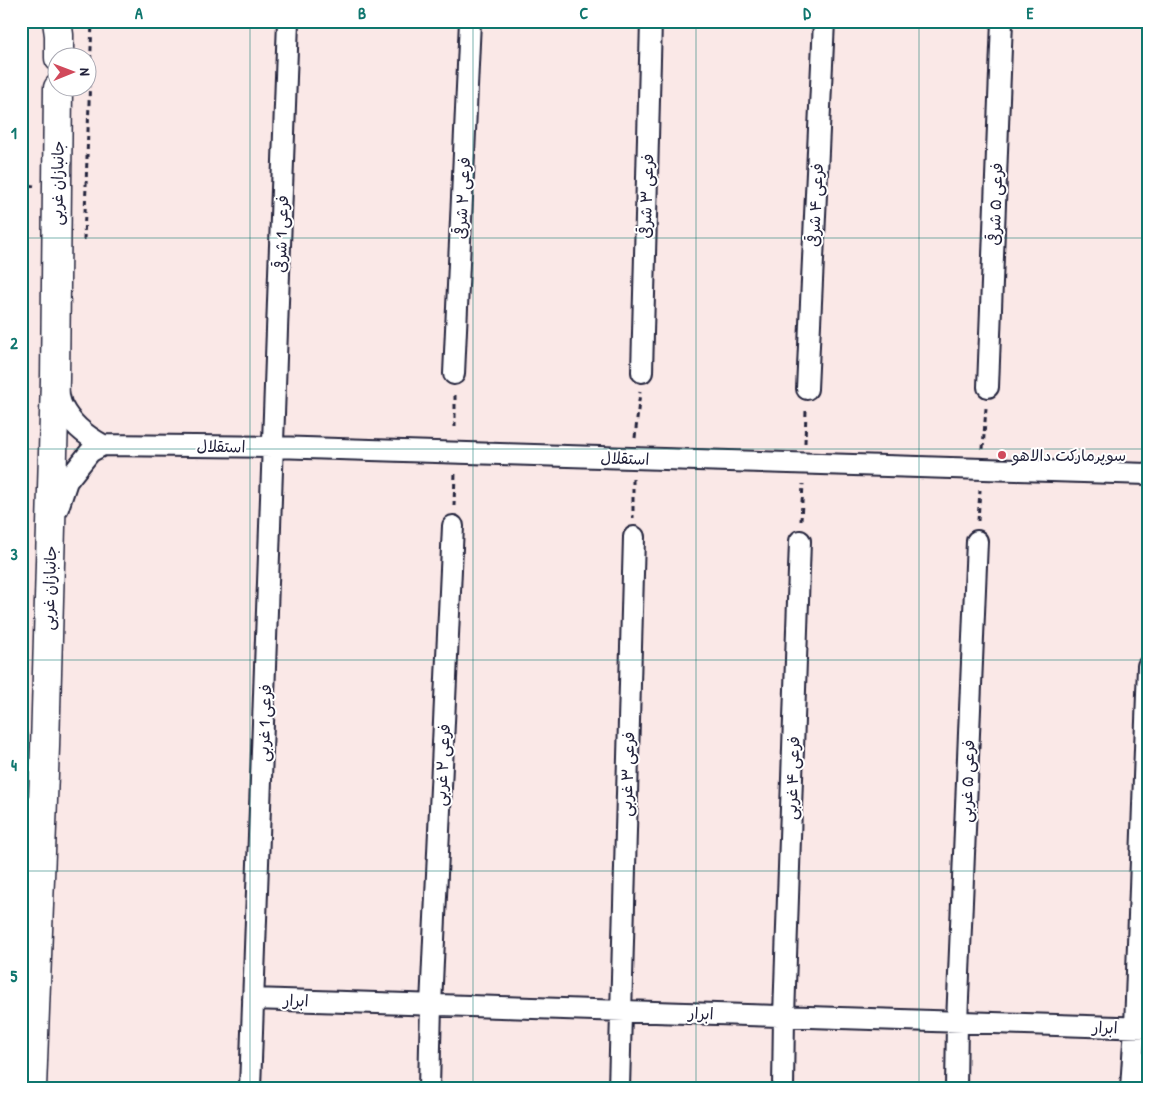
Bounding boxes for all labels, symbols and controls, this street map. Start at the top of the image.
text: A [135,2,143,24]
text: B [358,2,366,24]
text: C [580,2,589,24]
text: D [803,2,811,24]
text: E [1026,2,1034,24]
north arrow [48,48,98,98]
text: N [76,68,95,76]
text: 1 [11,122,17,144]
street label: جانبازان غربی [45,140,69,226]
street label: فرعی ۳ شرقی [634,153,658,239]
street label: فرعی ۲ شرقی [449,156,475,240]
street label: فرعی ۵ شرقی [983,162,1007,246]
street label: فرعی ۴ شرقی [802,163,828,247]
street label: فرعی 1 شرقی [269,195,293,273]
text: 2 [10,332,18,354]
street label: استقلال [196,435,246,457]
place label: سوپرمارکت دالاهو [1011,444,1126,466]
street label: استقلال [600,446,650,470]
marker: سوپرمارکت دالاهو [996,449,1008,461]
text: 3 [10,543,18,565]
street label: جانبازان غربی [37,545,61,631]
street label: فرعی 1 غربی [252,684,276,762]
street label: فرعی ۲ غربی [429,723,455,807]
street label: فرعی ۳ غربی [615,731,639,817]
street label: فرعی ۴ غربی [780,736,804,820]
street label: فرعی ۵ غربی [955,739,979,823]
text: 4 [11,754,17,776]
text: 5 [11,965,18,987]
street label: ابرار [281,988,309,1011]
street label: ابرار [686,1001,714,1024]
street label: ابرار [1090,1015,1118,1038]

